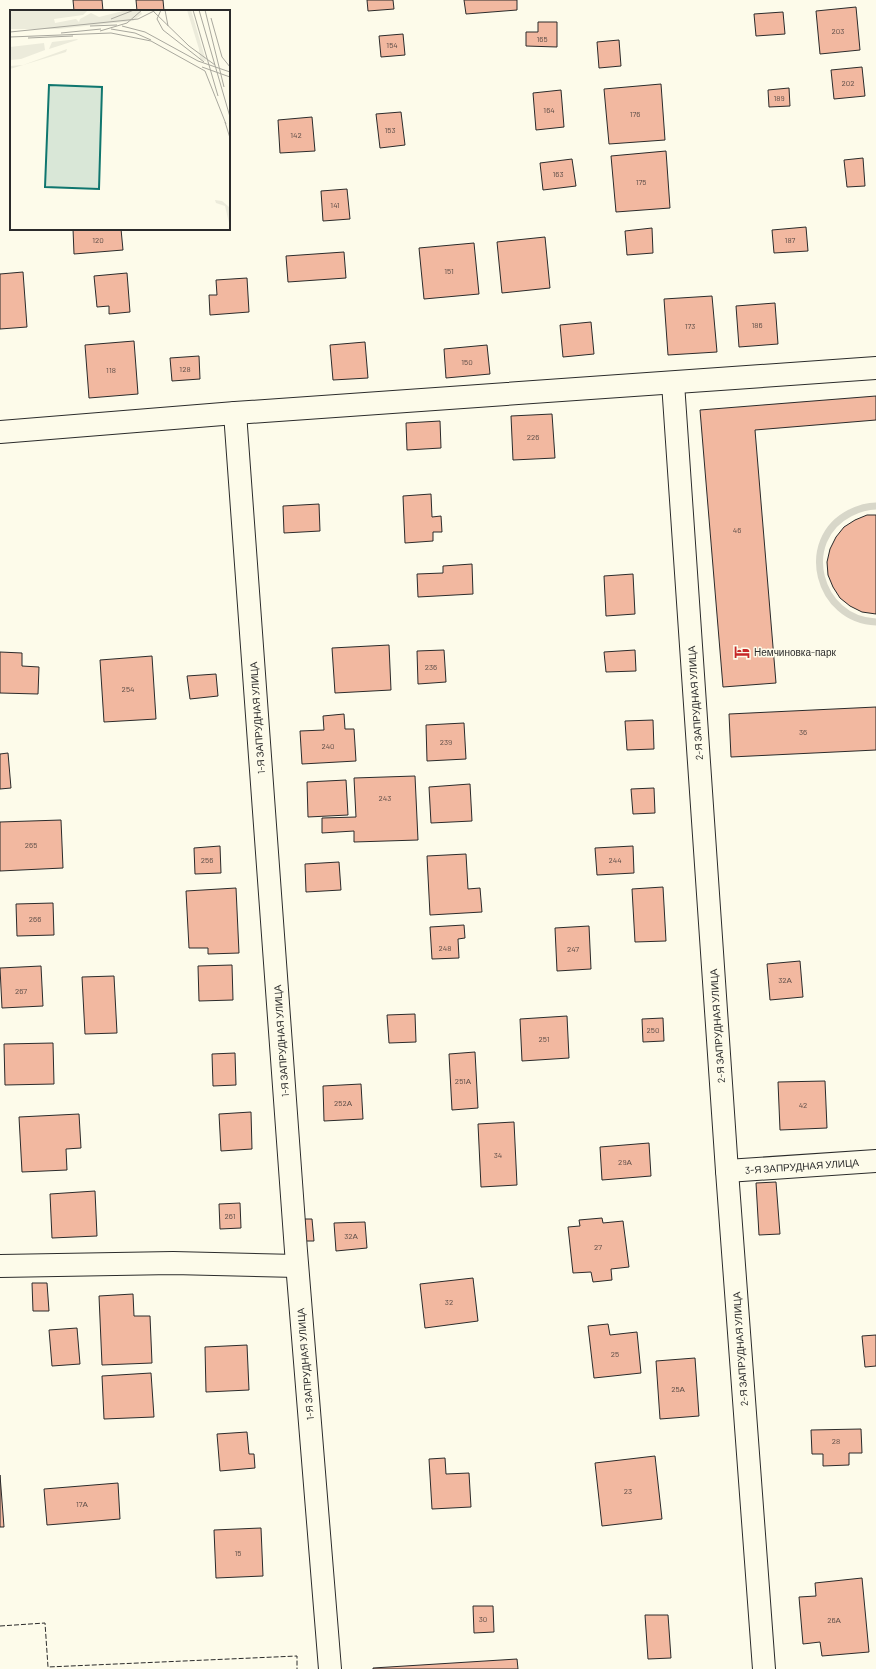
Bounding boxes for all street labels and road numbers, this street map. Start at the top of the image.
street label: 2-Я ЗАПРУДНАЯ УЛИЦА [685,645,705,760]
street label: 1-Я ЗАПРУДНАЯ УЛИЦА [247,661,267,775]
street label: 2-Я ЗАПРУДНАЯ УЛИЦА [707,968,727,1083]
street label: 1-Я ЗАПРУДНАЯ УЛИЦА [271,984,291,1098]
street label: 3-Я ЗАПРУДНАЯ УЛИЦА [745,1156,860,1176]
street label: 2-Я ЗАПРУДНАЯ УЛИЦА [730,1291,750,1406]
street label: 1-Я ЗАПРУДНАЯ УЛИЦА [294,1307,316,1421]

